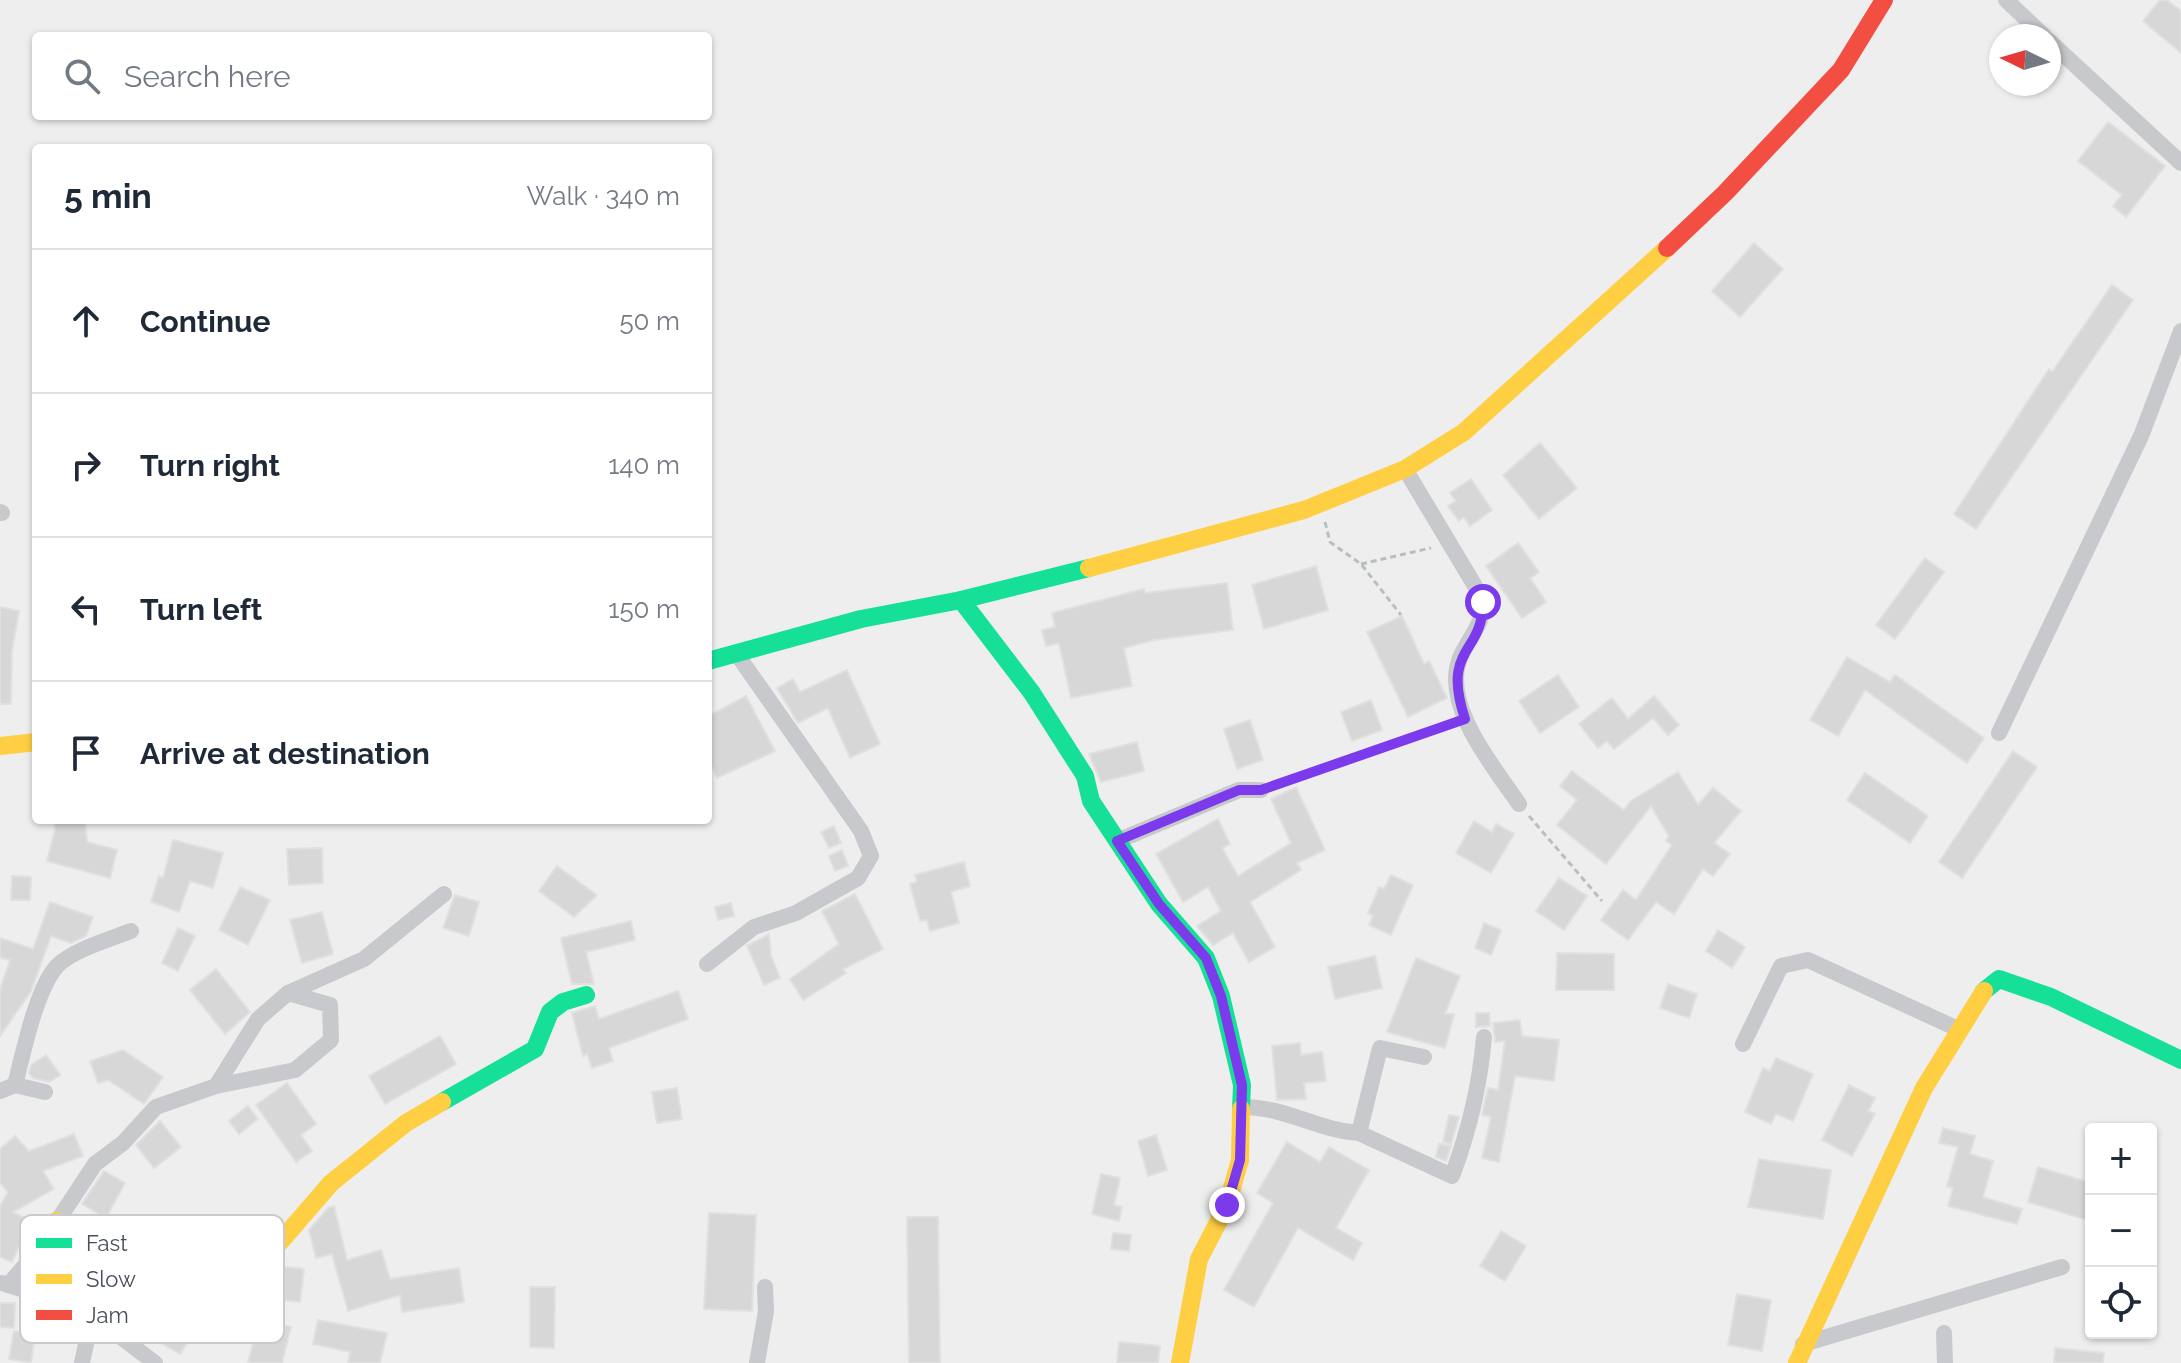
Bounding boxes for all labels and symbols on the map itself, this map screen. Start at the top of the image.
north arrow [1989,24,2061,96]
route start [1465,584,1501,620]
route end [1209,1187,1245,1223]
legend [20,1215,284,1343]
text: Fast [86,1230,128,1256]
text: Slow [86,1266,136,1292]
text: Jam [86,1302,129,1328]

